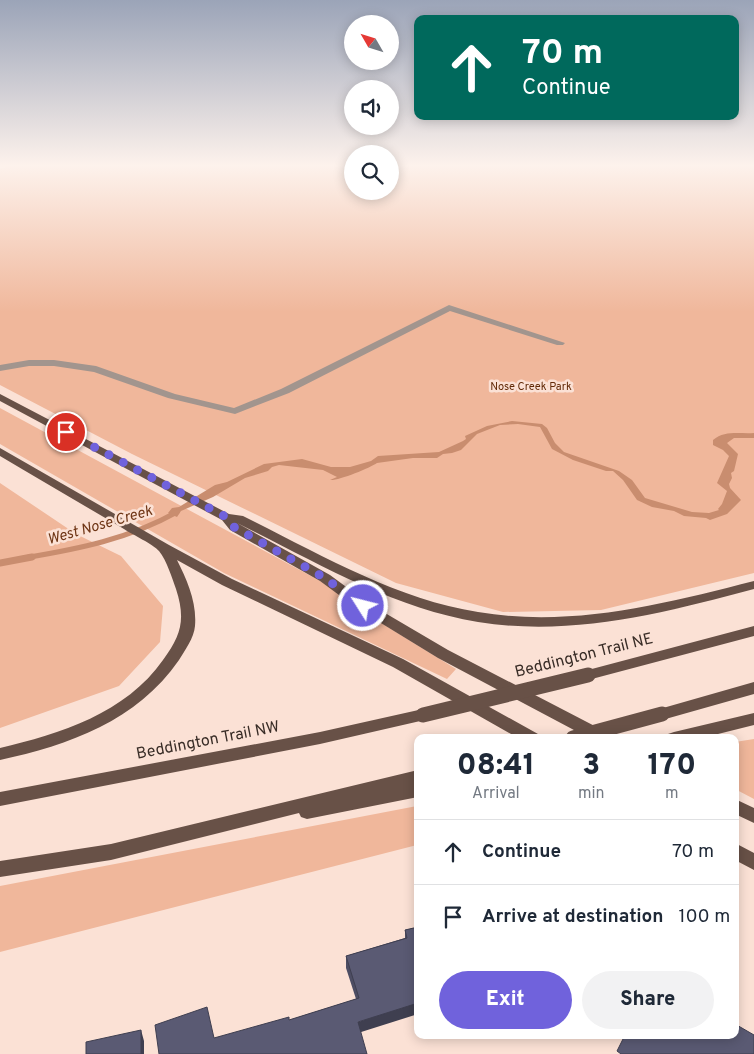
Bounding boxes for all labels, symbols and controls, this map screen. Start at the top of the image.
north arrow [344,15,399,70]
map controls [344,15,399,200]
text: 70 m [522,32,603,76]
icon: ahead [439,35,504,100]
text: Continue [522,75,611,102]
button: sound [344,80,399,135]
button: search [344,145,399,200]
park label: Nose Creek Park [490,380,572,394]
pin [45,411,87,453]
icon: arrive [52,418,80,446]
water label: West Nose Creek [45,502,155,550]
position arrow [336,579,388,631]
street label: Beddington Trail NE [513,629,655,683]
street label: Beddington Trail NW [135,717,281,765]
text: 08:41 [457,748,535,785]
text: 3 [582,748,600,785]
text: 170 [647,748,696,785]
text: Arrival [472,784,520,804]
text: min [578,784,605,804]
text: m [665,784,679,804]
icon: ahead [439,838,467,866]
text: Continue [482,840,561,864]
text: 70 m [672,840,714,864]
icon: arrive [439,903,467,931]
text: Arrive at destination [482,905,663,929]
text: 100 m [678,905,730,929]
button: Exit [439,971,572,1029]
button: Share [582,971,714,1029]

